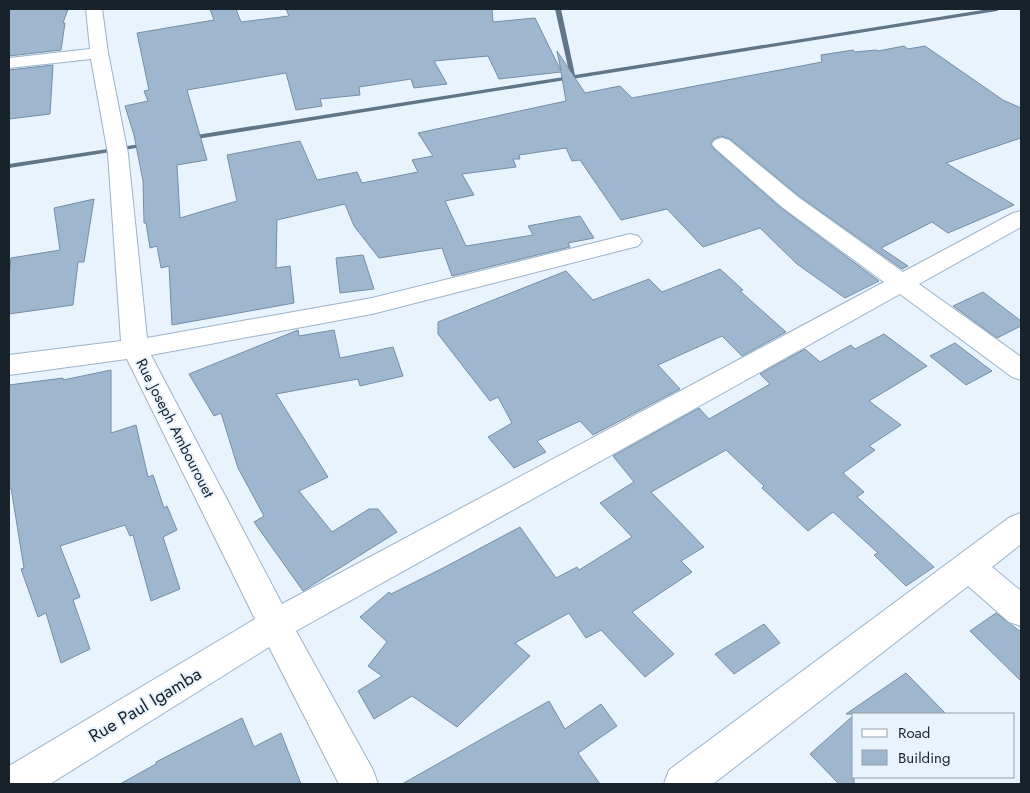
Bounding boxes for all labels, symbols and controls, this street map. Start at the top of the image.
street label: Rue Joseph Ambourouet [130,355,220,502]
street label: Rue Paul Igamba [84,661,206,749]
legend [852,713,1015,778]
text: Road [898,722,930,744]
text: Building [898,747,950,769]

